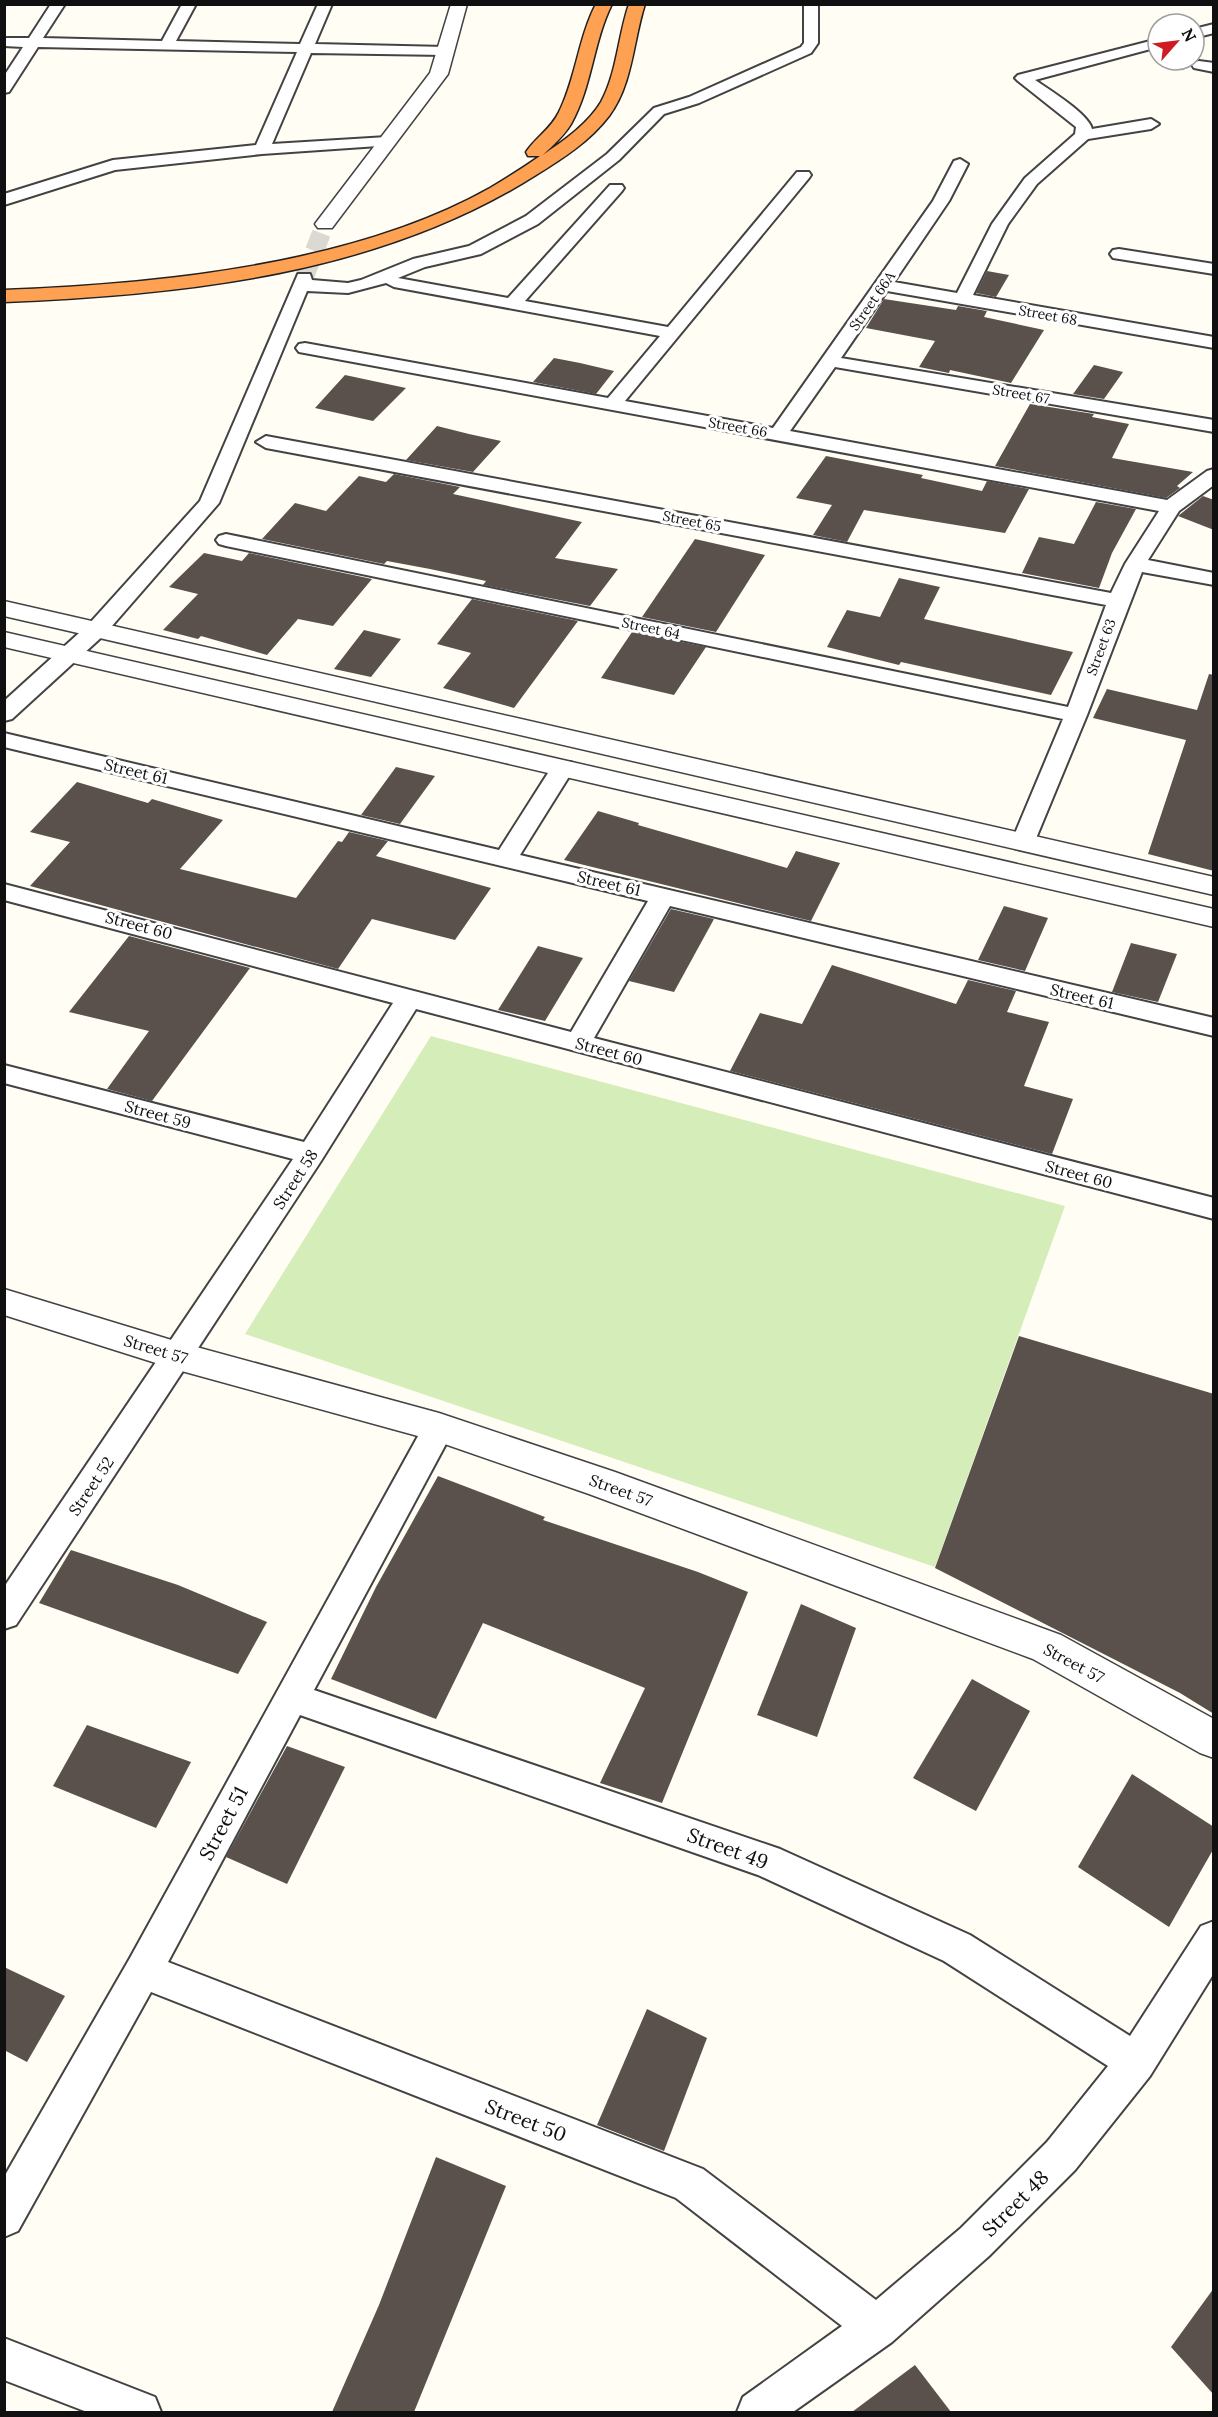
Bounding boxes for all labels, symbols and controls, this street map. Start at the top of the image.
north arrow [1146,12,1206,72]
text: N [1178,25,1201,45]
street label: Street 66A [845,268,899,334]
street label: Street 68 [1017,301,1079,329]
street label: Street 67 [991,380,1052,408]
street label: Street 66 [707,413,769,441]
street label: Street 65 [661,507,723,535]
street label: Street 64 [620,613,682,643]
street label: Street 63 [1082,616,1120,678]
street label: Street 61 [102,754,170,788]
street label: Street 61 [575,866,643,900]
street label: Street 60 [103,906,175,944]
street label: Street 61 [1048,979,1116,1013]
street label: Street 60 [573,1032,645,1070]
street label: Street 59 [123,1096,193,1132]
street label: Street 58 [268,1145,322,1213]
street label: Street 60 [1043,1155,1115,1193]
street label: Street 57 [122,1330,191,1368]
street label: Street 52 [64,1453,118,1519]
street label: Street 57 [587,1469,656,1511]
street label: Street 57 [1040,1639,1108,1688]
street label: Street 51 [193,1782,253,1864]
street label: Street 49 [684,1822,772,1874]
street label: Street 50 [482,2093,570,2147]
street label: Street 48 [976,2164,1054,2242]

